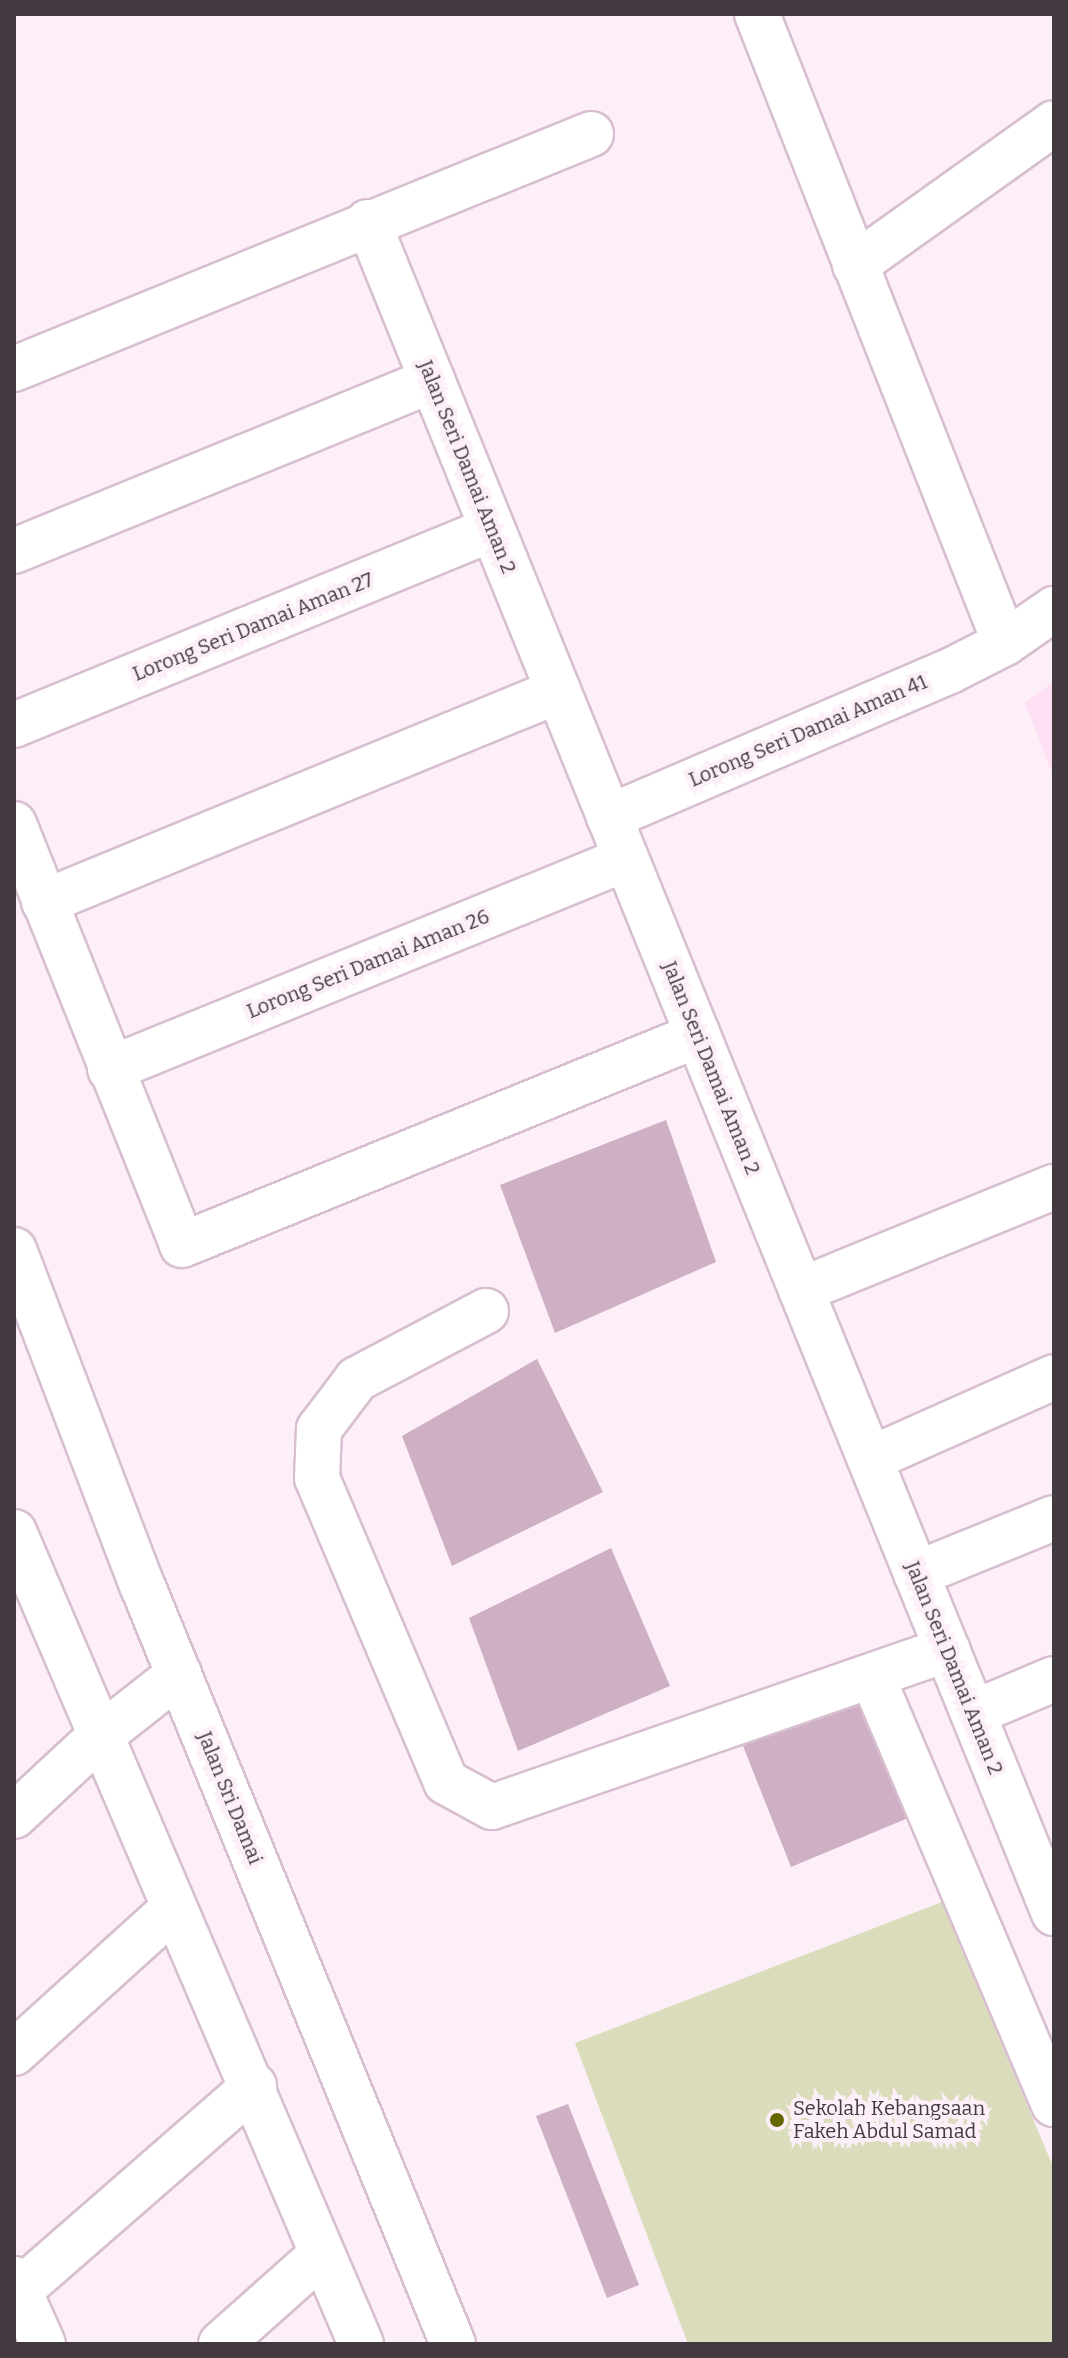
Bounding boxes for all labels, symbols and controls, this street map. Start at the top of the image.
street label: Jalan Seri Damai Aman 2 [413,357,521,577]
street label: Lorong Seri Damai Aman 27 [129,568,377,686]
street label: Lorong Seri Damai Aman 41 [685,670,931,792]
street label: Lorong Seri Damai Aman 26 [243,904,493,1024]
street label: Jalan Seri Damai Aman 2 [657,958,765,1178]
street label: Jalan Seri Damai Aman 2 [900,1558,1008,1778]
street label: Jalan Sri Damai [192,1728,268,1868]
place label: Sekolah Kebangsaan Fakeh Abdul Samad [793,2096,985,2143]
marker: Sekolah Kebangsaan Fakeh Abdul Samad [768,2111,786,2129]

